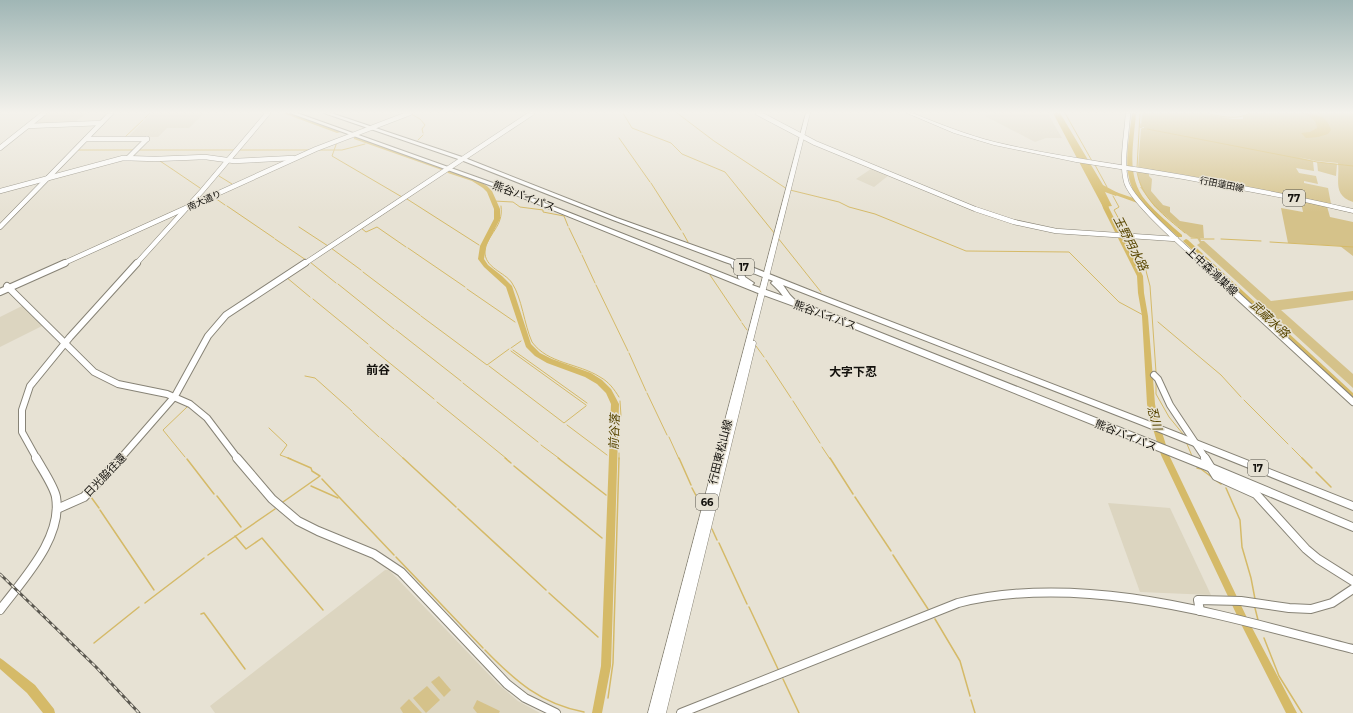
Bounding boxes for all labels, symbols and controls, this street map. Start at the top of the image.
street label: 行田蓮田線 [1199,174,1246,194]
street label: 熊谷バイパス [491,178,557,214]
street label: 南大通り [185,188,223,212]
road number: 77 [1283,190,1305,206]
water label: 玉野用水路 [1111,213,1152,274]
street label: 上中森鴻巣線 [1183,243,1241,299]
road number: 17 [734,259,754,275]
street label: 熊谷バイパス [792,297,858,333]
water label: 武蔵水路 [1247,297,1293,342]
district label: 前谷 [366,362,390,377]
district label: 大字下忍 [829,364,877,379]
water label: 忍川 [1145,404,1166,433]
water label: 前谷落 [606,412,622,450]
street label: 熊谷バイパス [1093,416,1159,454]
street label: 行田東松山線 [705,418,735,486]
street label: 日光脇往還 [81,450,129,500]
road number: 17 [1248,460,1268,476]
road number: 66 [696,494,718,510]

